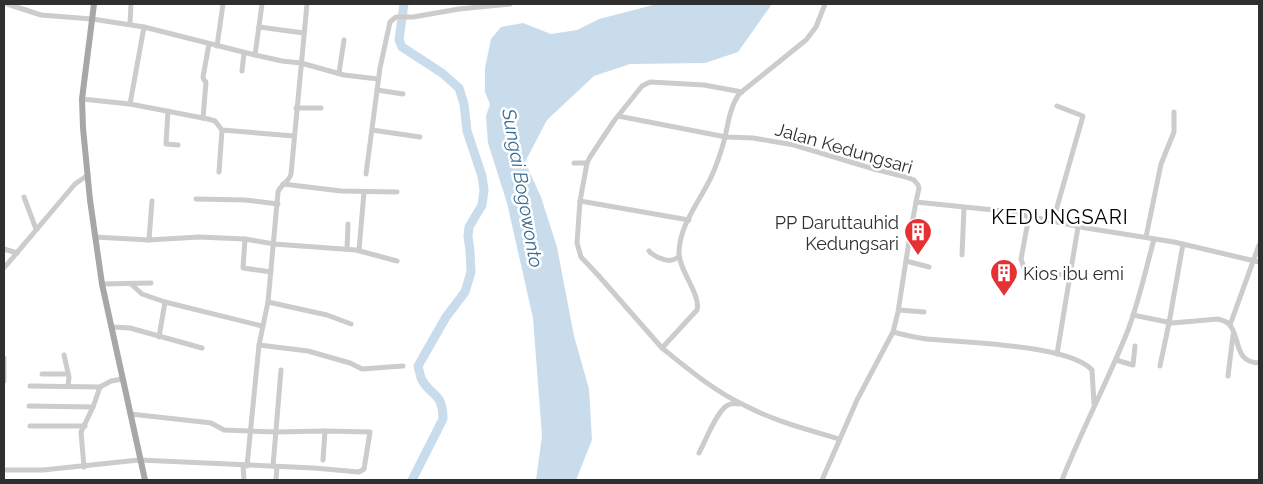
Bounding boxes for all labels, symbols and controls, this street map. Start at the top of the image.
water label: Sungai Bogowonto [498,106,548,269]
street label: Jalan Kedungsari [773,118,915,178]
district label: KEDUNGSARI [991,205,1129,229]
place label: PP Daruttauhid Kedungsari [775,212,899,254]
building icon: PP Daruttauhid Kedungsari [903,217,933,256]
building icon: Kios ibu emi [989,258,1019,297]
place label: Kios ibu emi [1023,263,1124,284]

